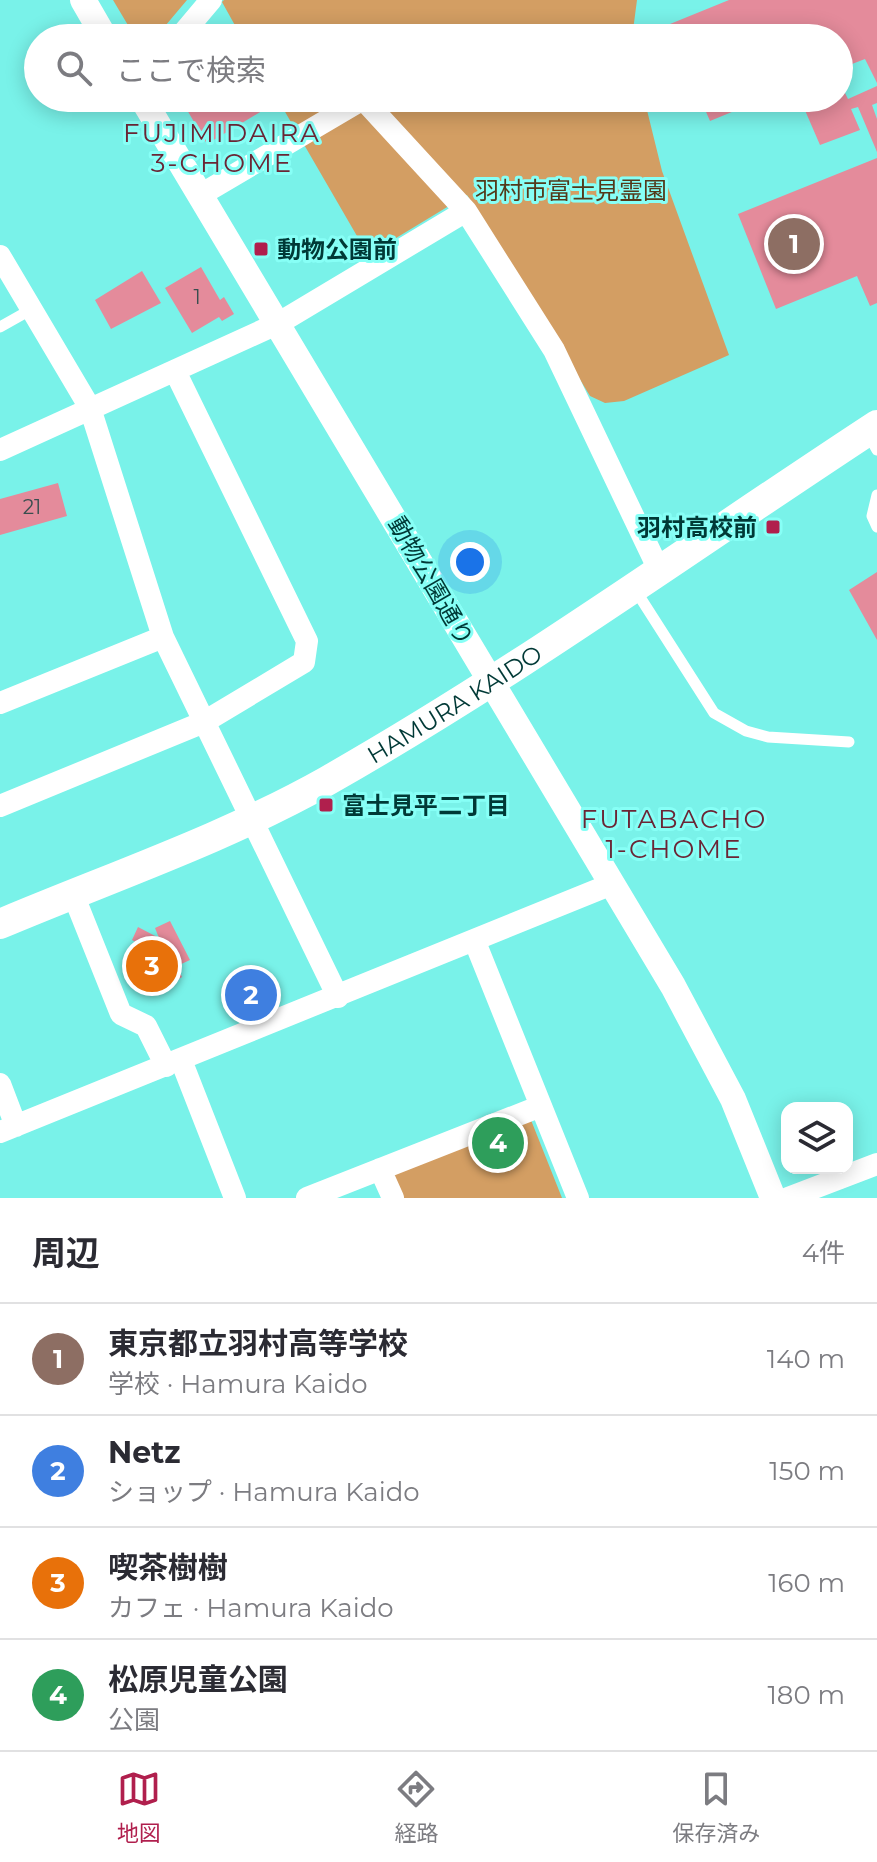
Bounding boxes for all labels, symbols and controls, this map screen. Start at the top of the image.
search box [24,24,853,112]
icon: search [52,46,96,90]
text: ここで検索 [116,52,266,89]
district label: FUJIMIDAIRA 3-CHOME [123,117,321,179]
park label: 羽村市富士見霊園 [475,176,667,205]
pin: 1 [768,214,820,274]
place label: 動物公園前 [277,235,397,264]
marker: 動物公園前 [252,240,270,258]
house number: 1 [193,285,201,309]
house number: 21 [23,495,41,519]
street label: 動物公園通り [382,511,480,651]
place label: 羽村高校前 [637,513,757,542]
marker: 羽村高校前 [764,518,782,536]
your location [450,542,490,582]
street label: HAMURA KAIDO [362,638,547,769]
place label: 富士見平二丁目 [342,791,510,820]
marker: 富士見平二丁目 [317,796,335,814]
district label: FUTABACHO 1-CHOME [581,803,767,865]
pin: 3 [126,936,178,996]
pin: 2 [225,965,277,1025]
map controls [781,1102,853,1174]
button: layers [781,1102,853,1174]
pin: 4 [472,1113,524,1173]
text: 周辺 [32,1232,100,1274]
text: 4件 [802,1237,845,1269]
text: 東京都立羽村高等学校 [108,1325,408,1362]
text: 1 [53,1343,63,1375]
text: 140 m [767,1343,845,1375]
text: 学校 · Hamura Kaido [108,1368,368,1400]
text: Netz [108,1434,181,1471]
text: 2 [50,1455,66,1487]
text: 150 m [769,1455,845,1487]
text: ショップ · Hamura Kaido [108,1476,420,1508]
text: 喫茶樹樹 [108,1549,228,1586]
text: 3 [50,1567,66,1599]
text: 160 m [768,1567,845,1599]
text: カフェ · Hamura Kaido [108,1592,394,1624]
text: 松原児童公園 [108,1661,288,1698]
text: 4 [49,1679,67,1711]
text: 180 m [767,1679,845,1711]
text: 公園 [108,1704,160,1736]
tab: 地図 [117,1767,161,1847]
tab: 経路 [394,1767,438,1847]
tab: 保存済み [672,1767,760,1847]

